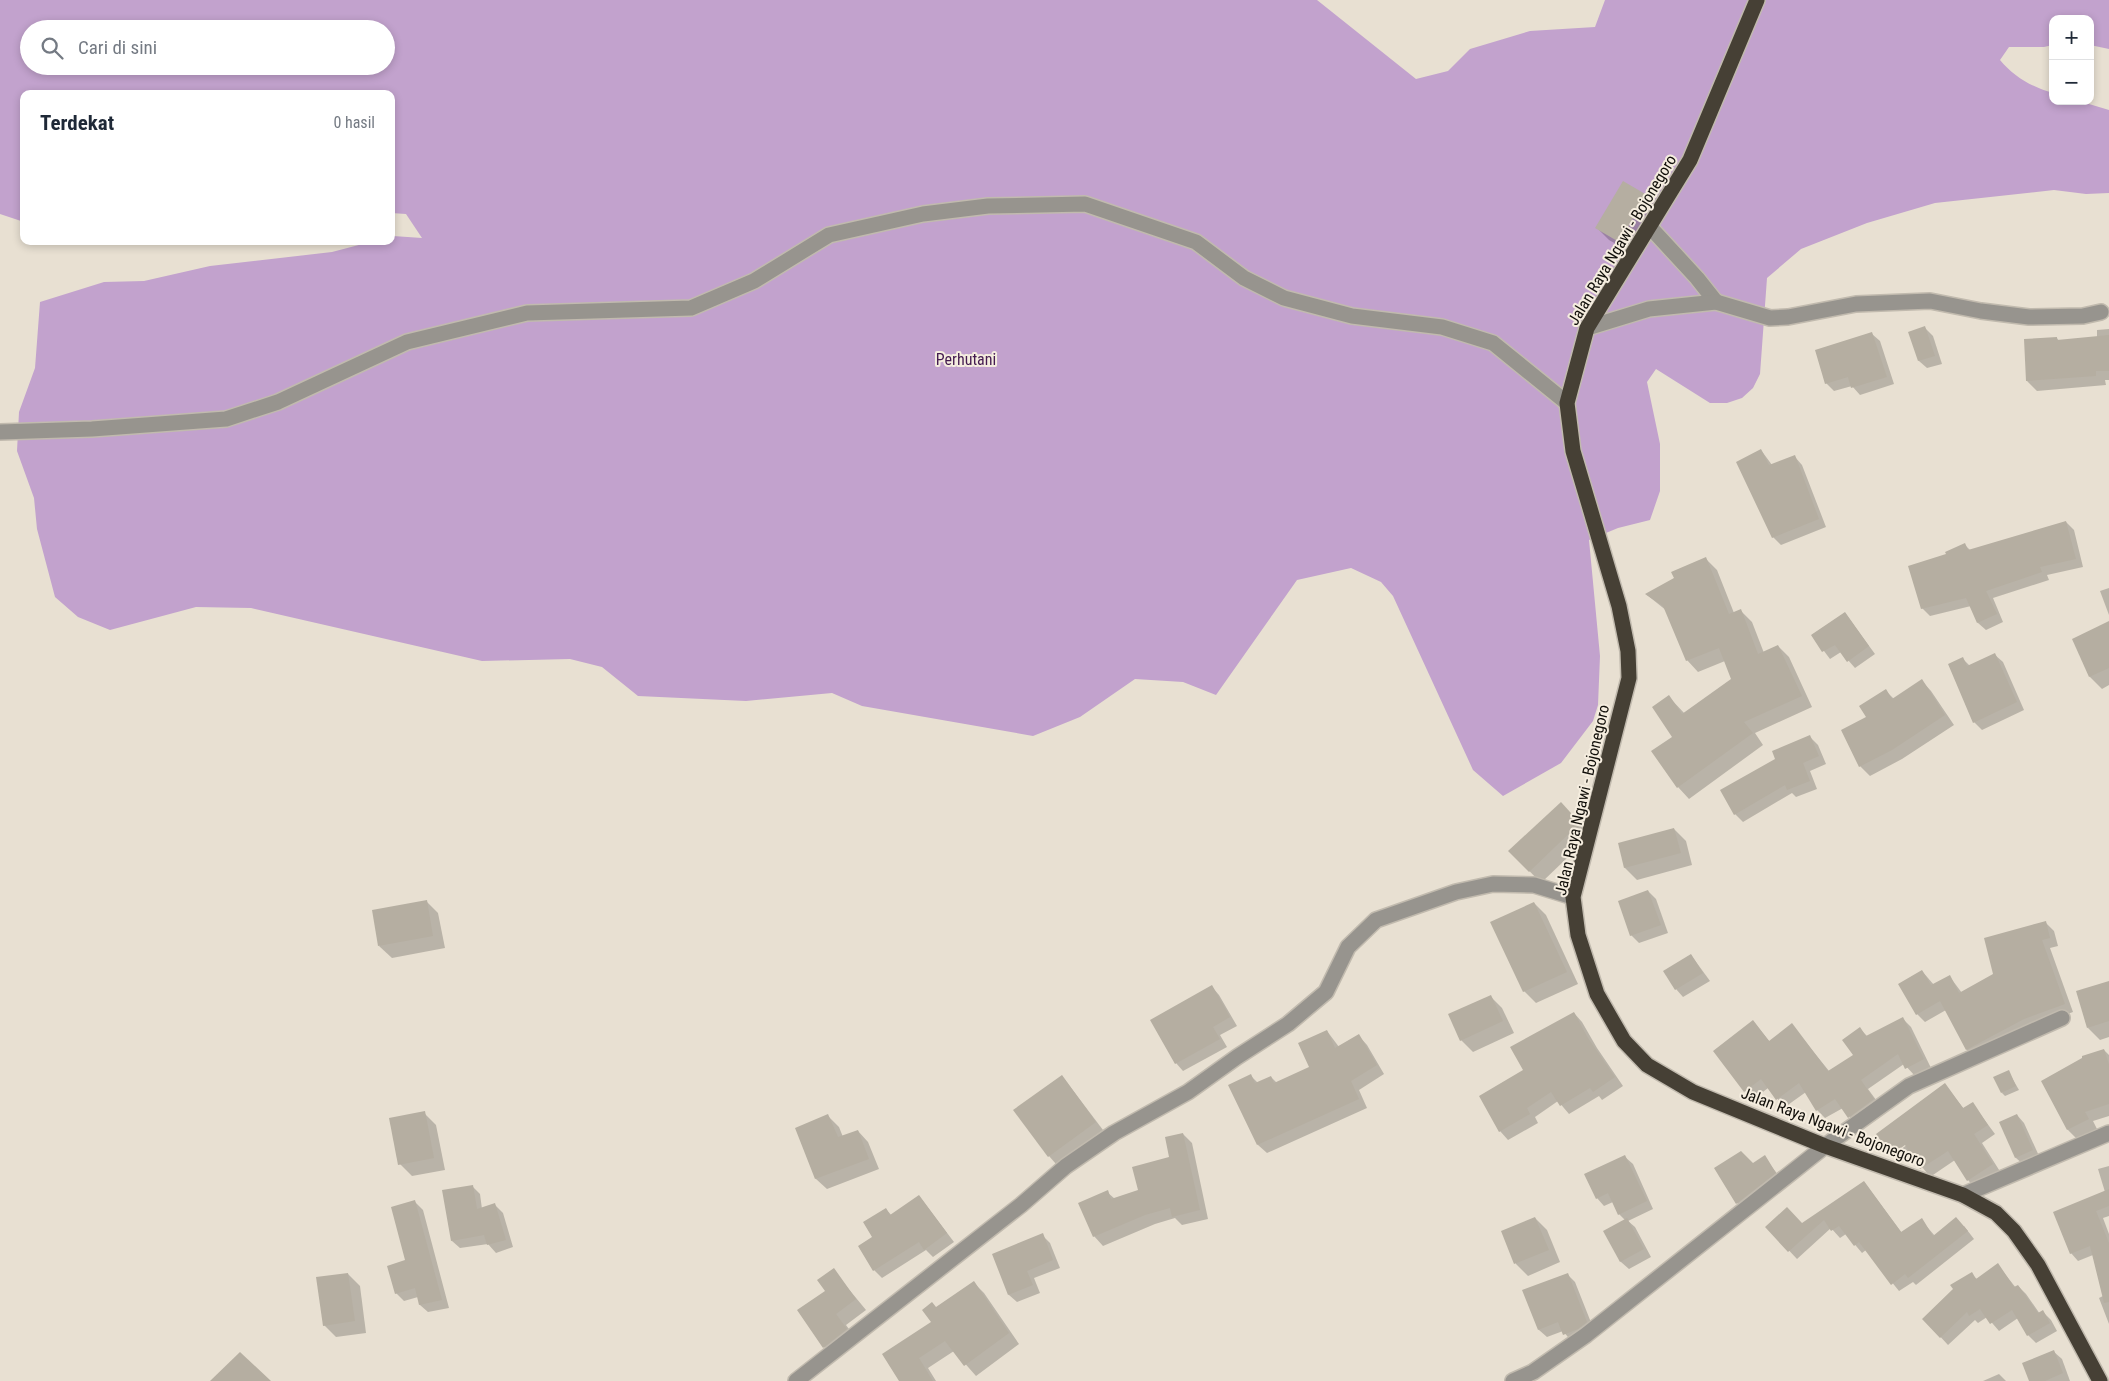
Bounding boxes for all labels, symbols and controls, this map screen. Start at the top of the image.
map controls [2049,15,2094,105]
button: + [2049,15,2094,60]
search box [20,20,395,75]
icon: search [38,34,66,62]
text: Cari di sini [78,36,157,59]
button: − [2049,60,2094,105]
text: Terdekat [40,111,114,135]
text: 0 hasil [333,113,375,132]
street label: Jalan Raya Ngawi - Bojonegoro [1564,151,1680,329]
park label: Perhutani [936,350,996,369]
street label: Jalan Raya Ngawi - Bojonegoro [1551,703,1613,897]
street label: Jalan Raya Ngawi - Bojonegoro [1738,1083,1928,1171]

